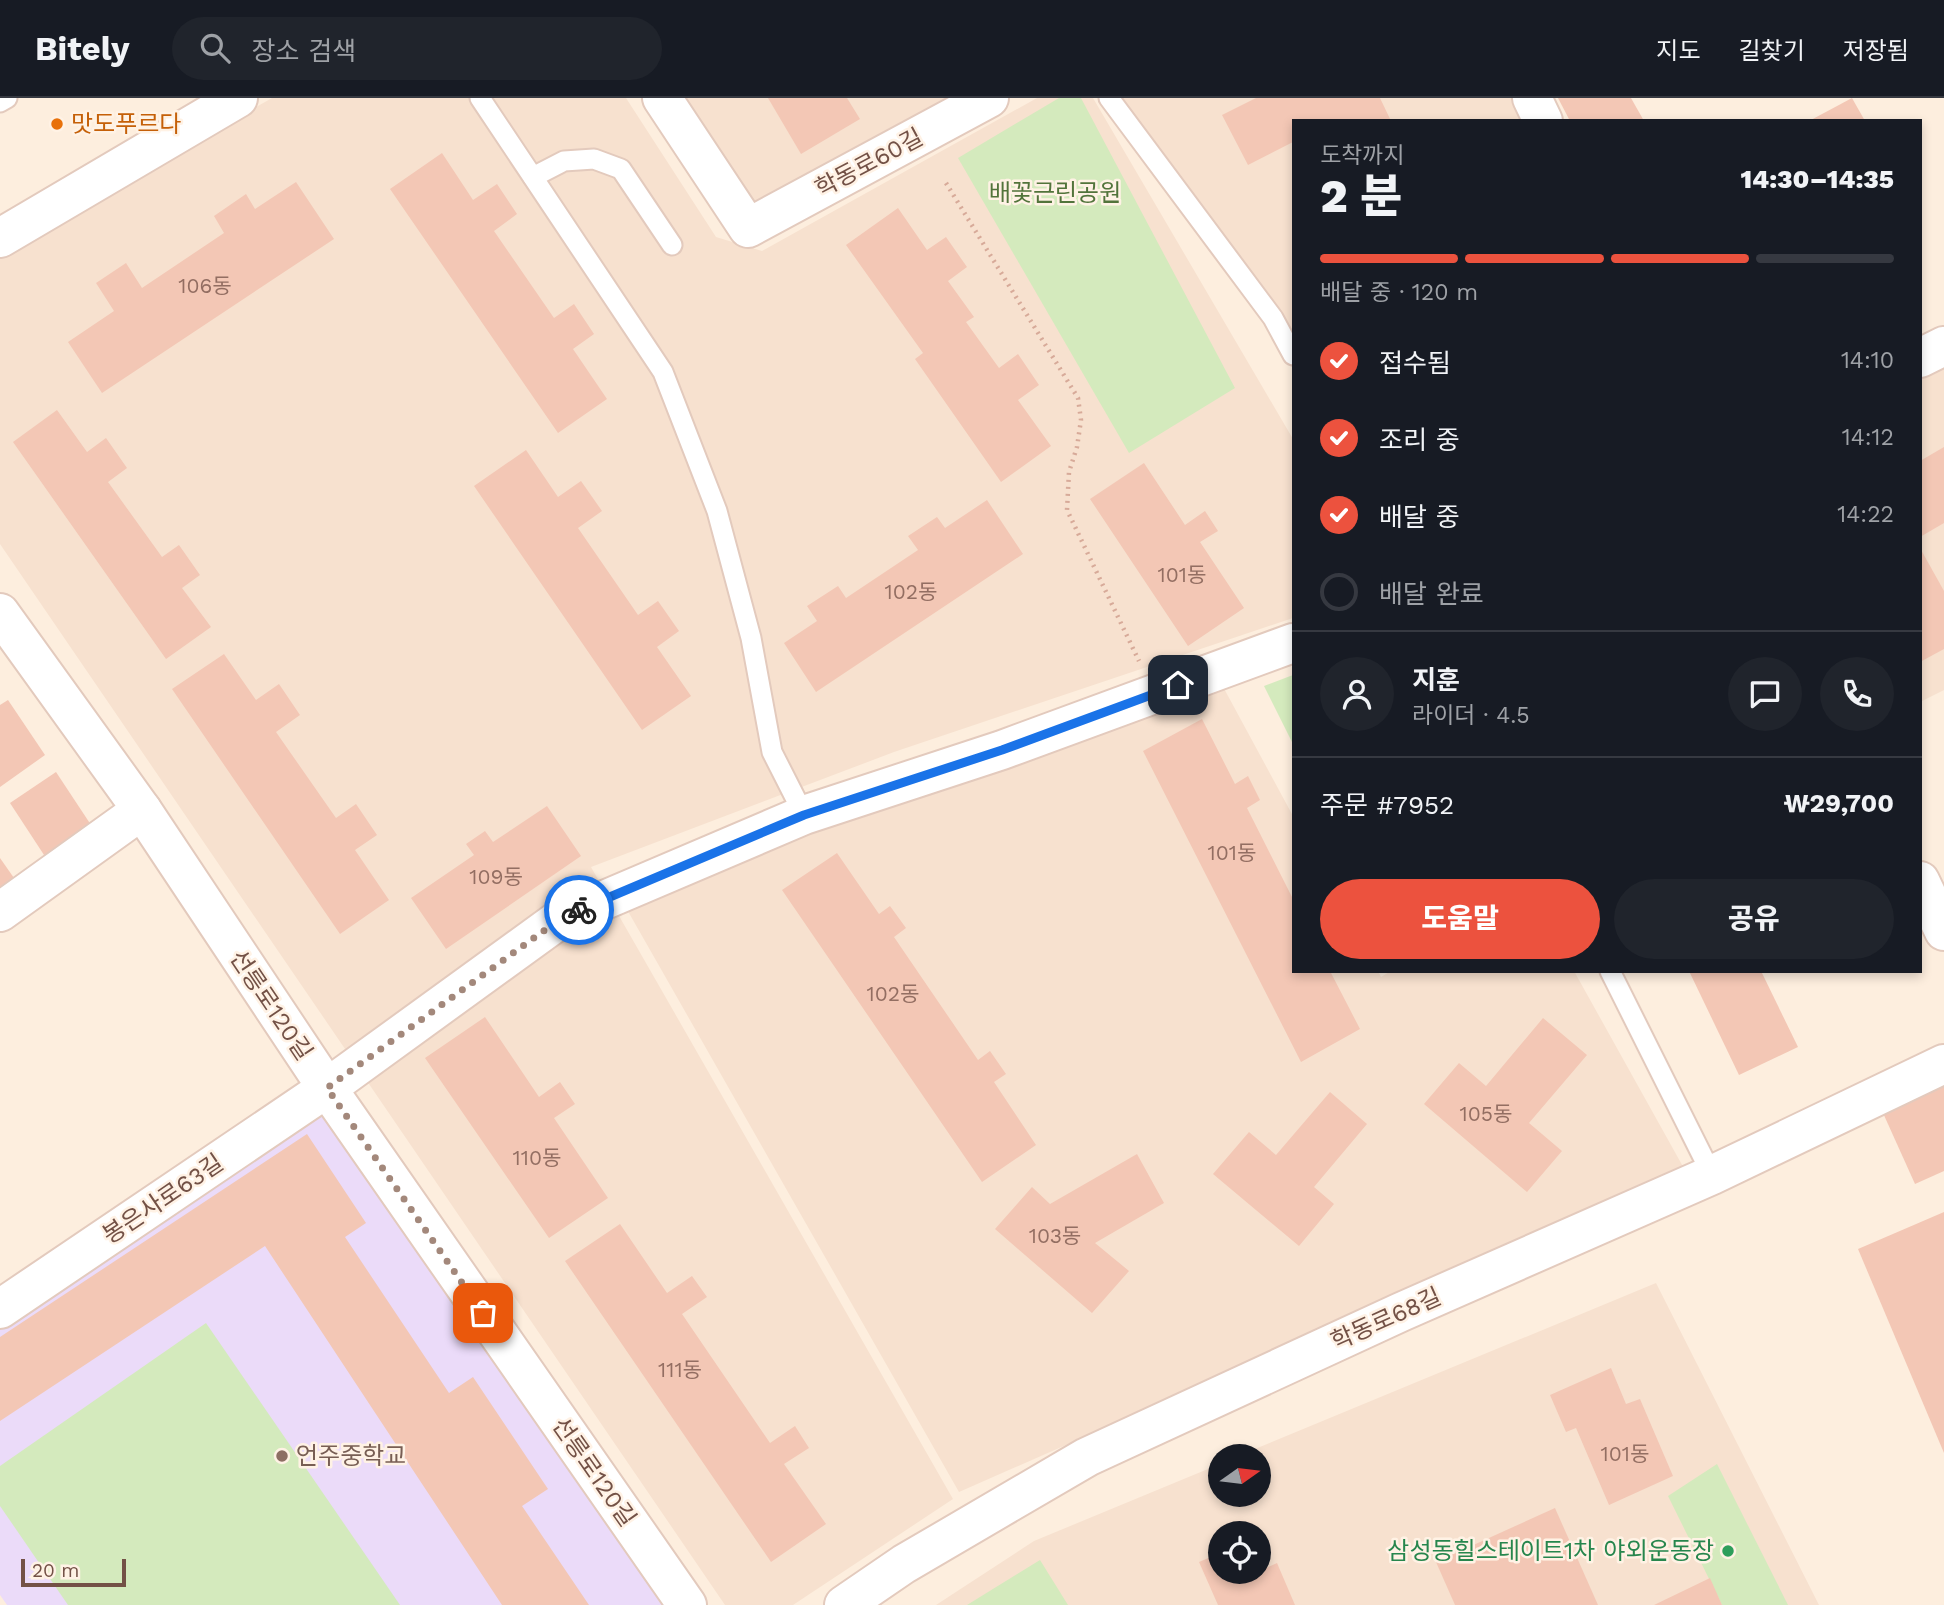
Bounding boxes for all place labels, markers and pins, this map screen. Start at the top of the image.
place label: 맛도푸르다 [71,110,181,138]
marker: 맛도푸르다 [49,116,65,132]
pin [1148,655,1208,715]
pin [453,1283,513,1343]
place label: 언주중학교 [296,1442,406,1470]
marker: 언주중학교 [274,1448,290,1464]
place label: 삼성동힐스테이트1차 야외운동장 [1387,1537,1714,1565]
marker: 삼성동힐스테이트1차 야외운동장 [1720,1543,1736,1559]

